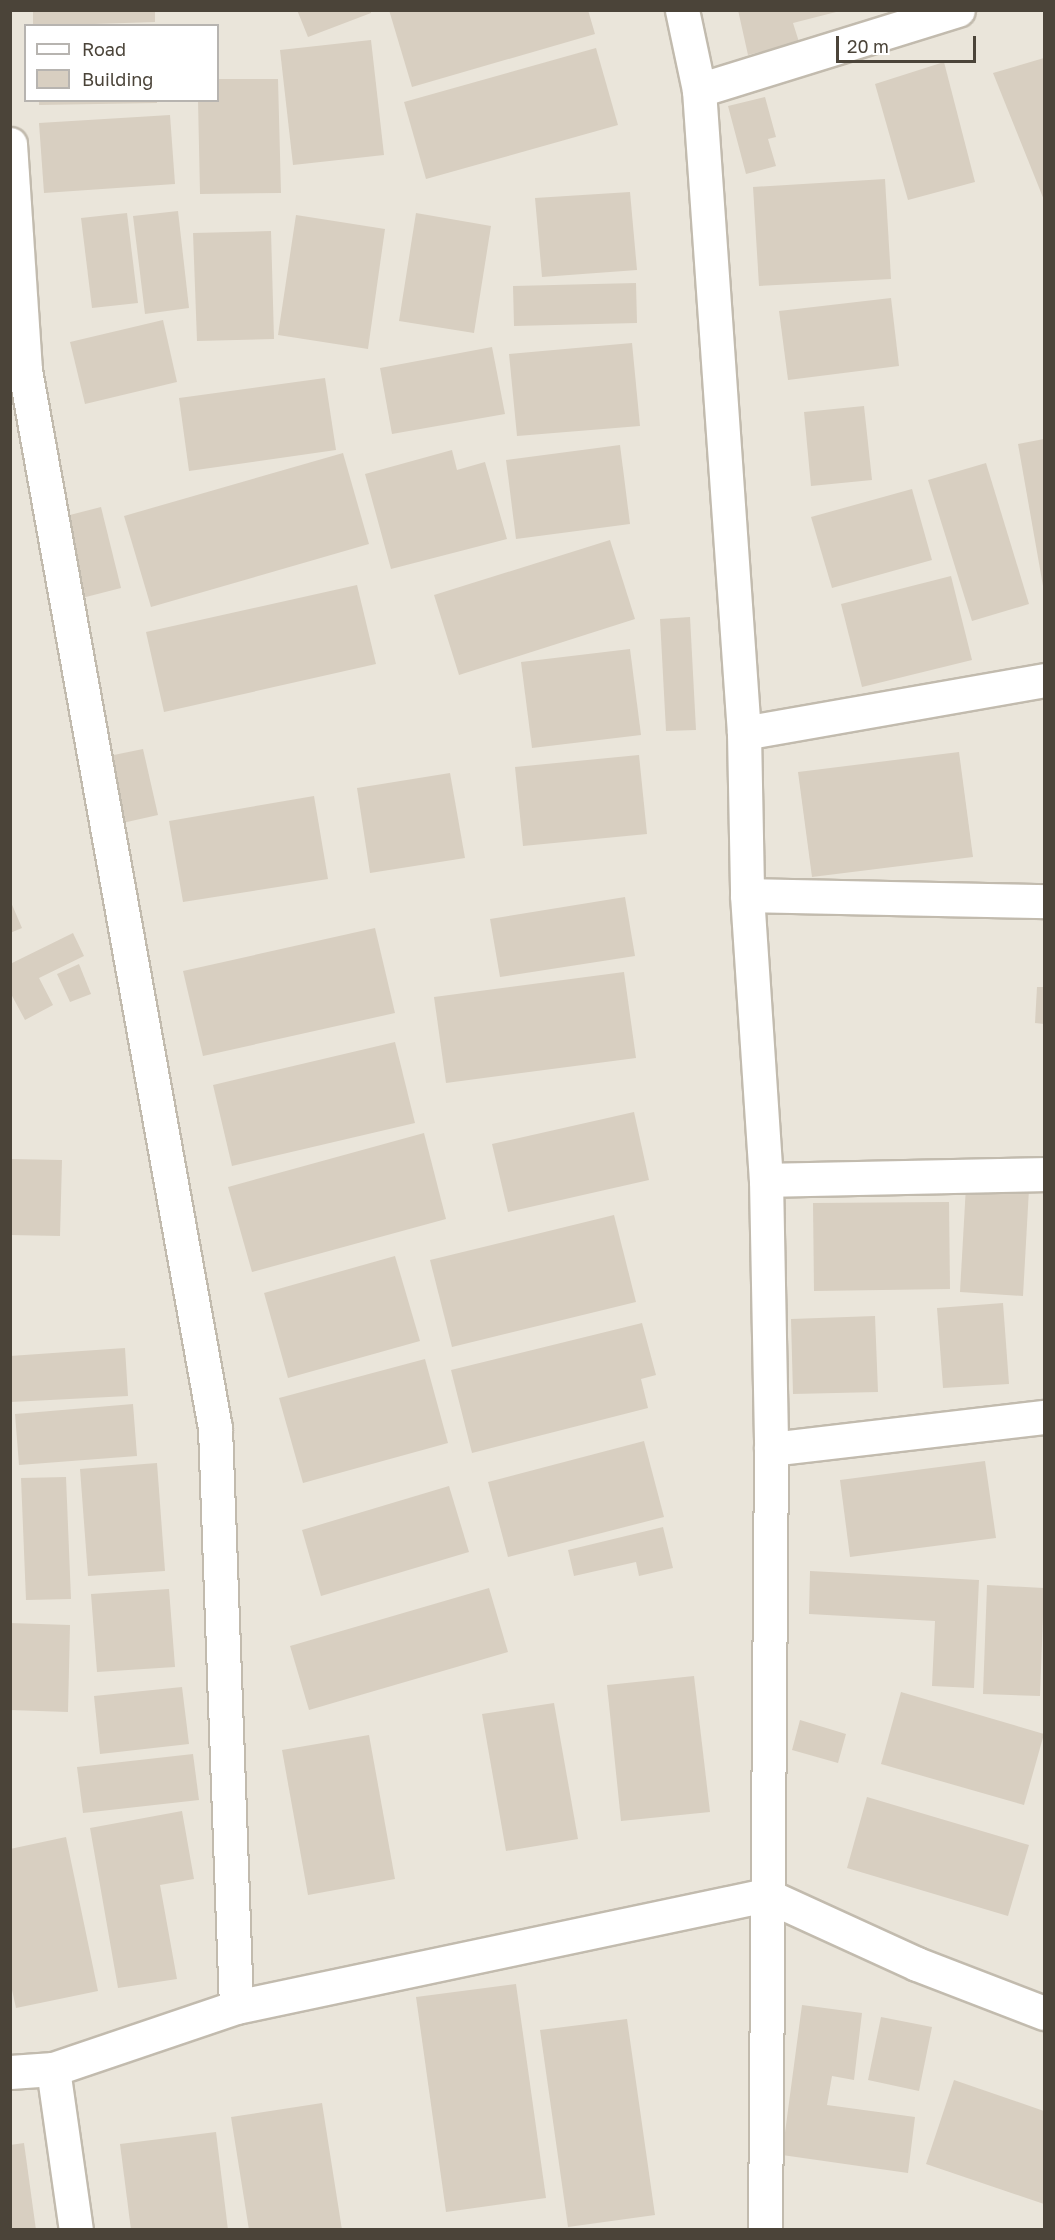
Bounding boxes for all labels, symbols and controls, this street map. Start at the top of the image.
legend [24,24,219,102]
scale bar [839,24,978,62]
text: 20 m [847,35,889,57]
text: Road [82,38,126,60]
text: Building [82,68,153,90]

